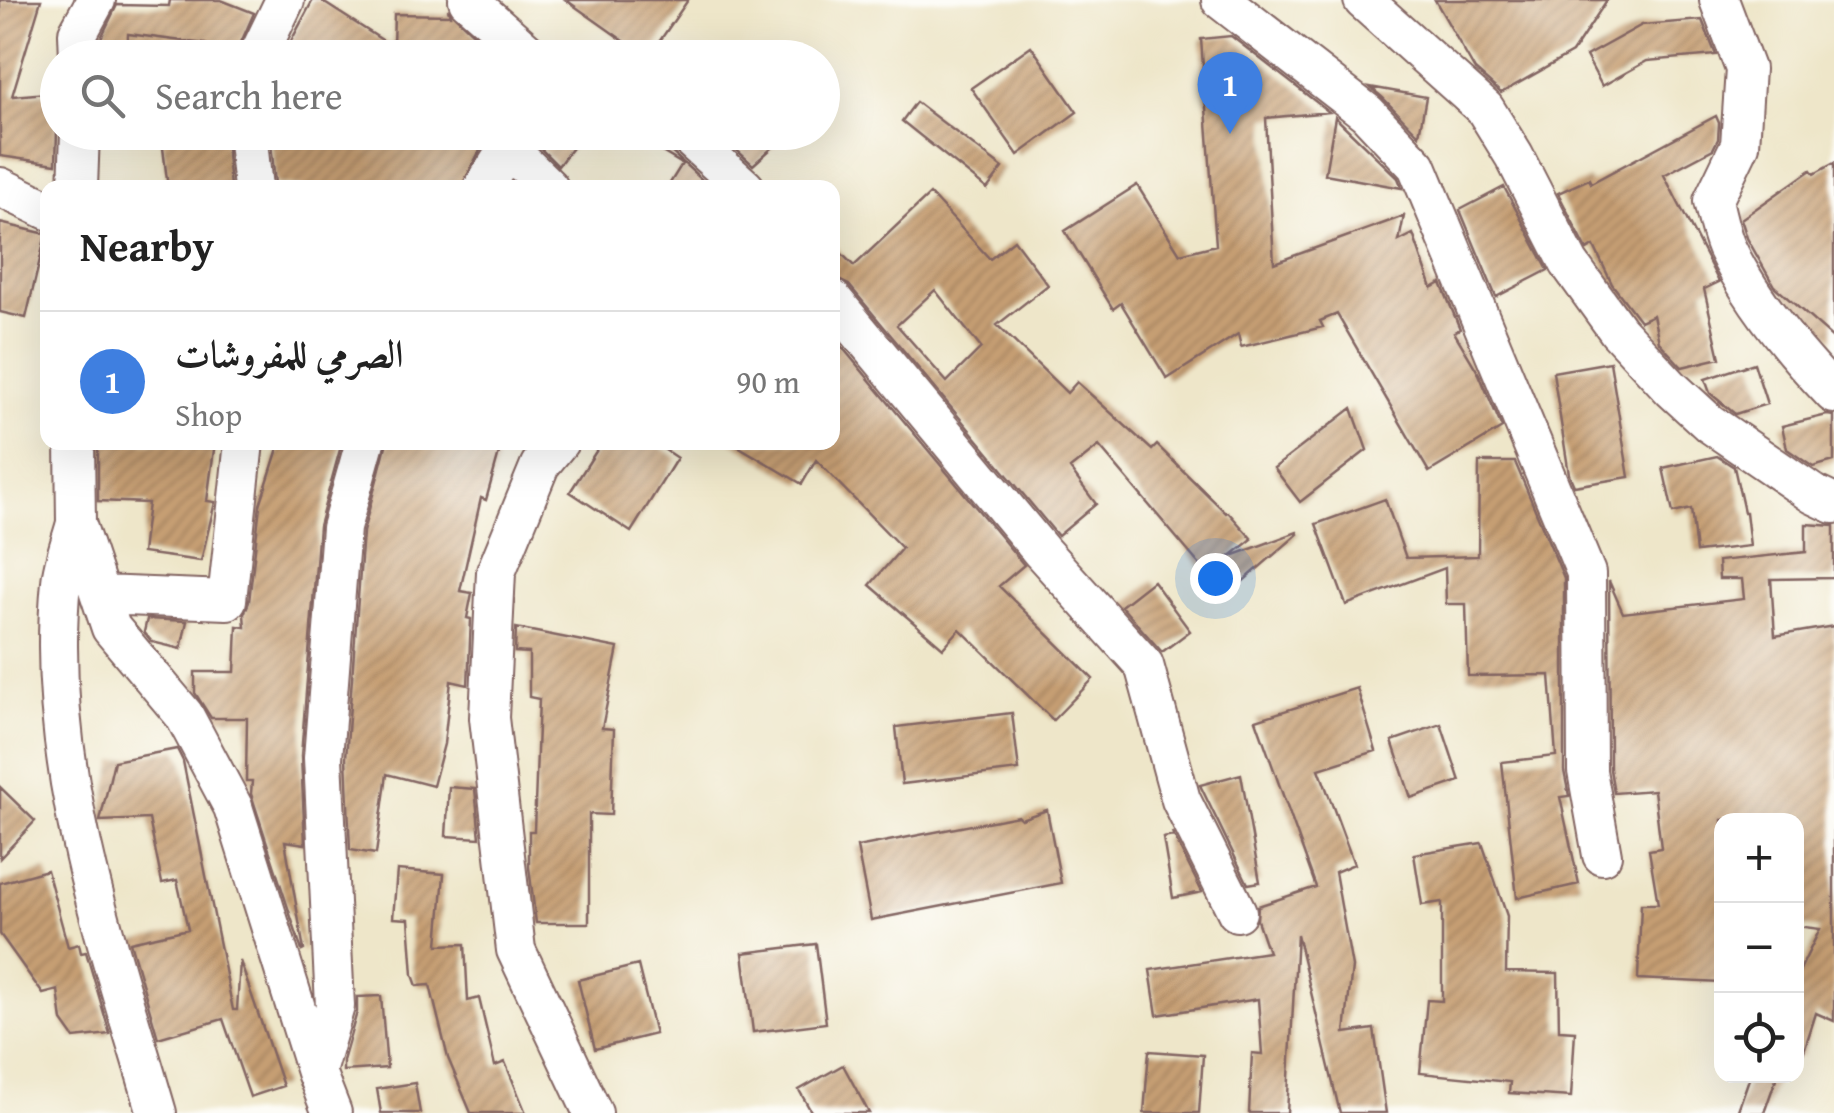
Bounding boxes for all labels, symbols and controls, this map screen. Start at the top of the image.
search box [40,40,840,150]
pin: 1 [1198,52,1262,134]
text: Search here [155,67,343,123]
icon: search [75,68,130,123]
text: Nearby [80,215,214,276]
text: الصرمي للمفروشات [175,325,404,381]
text: 1 [104,358,121,405]
text: 90 m [736,358,800,405]
text: Shop [175,391,242,438]
your location [1190,553,1241,604]
map controls [1714,813,1804,1083]
button: + [1714,813,1804,903]
button: − [1714,903,1804,993]
button: locate [1714,993,1804,1083]

